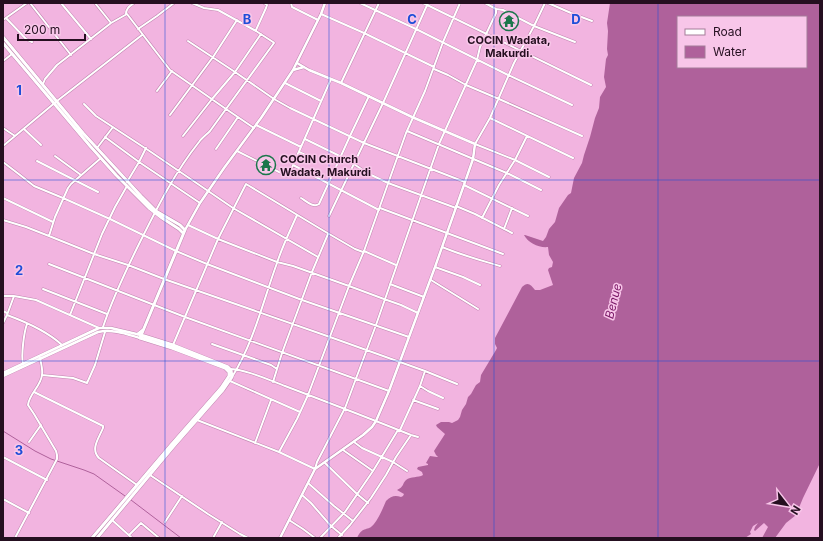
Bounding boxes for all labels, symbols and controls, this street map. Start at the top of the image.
temple icon: COCIN Wadata, Makurdi. [498,10,520,32]
text: B [243,11,252,27]
text: C [407,11,417,27]
text: D [571,11,581,27]
scale bar [18,16,85,42]
legend [677,16,807,68]
text: 200 m [24,22,60,37]
text: Road [713,24,742,39]
place label: COCIN Wadata, Makurdi. [467,33,551,60]
text: Water [713,44,747,59]
text: 1 [16,82,22,98]
place label: COCIN Church Wadata, Makurdi [280,152,371,179]
temple icon: COCIN Church Wadata, Makurdi [255,154,277,176]
text: 2 [15,262,23,278]
water label: Benue [601,282,625,320]
text: 3 [15,442,23,458]
north arrow [767,485,807,525]
text: N [787,503,804,517]

